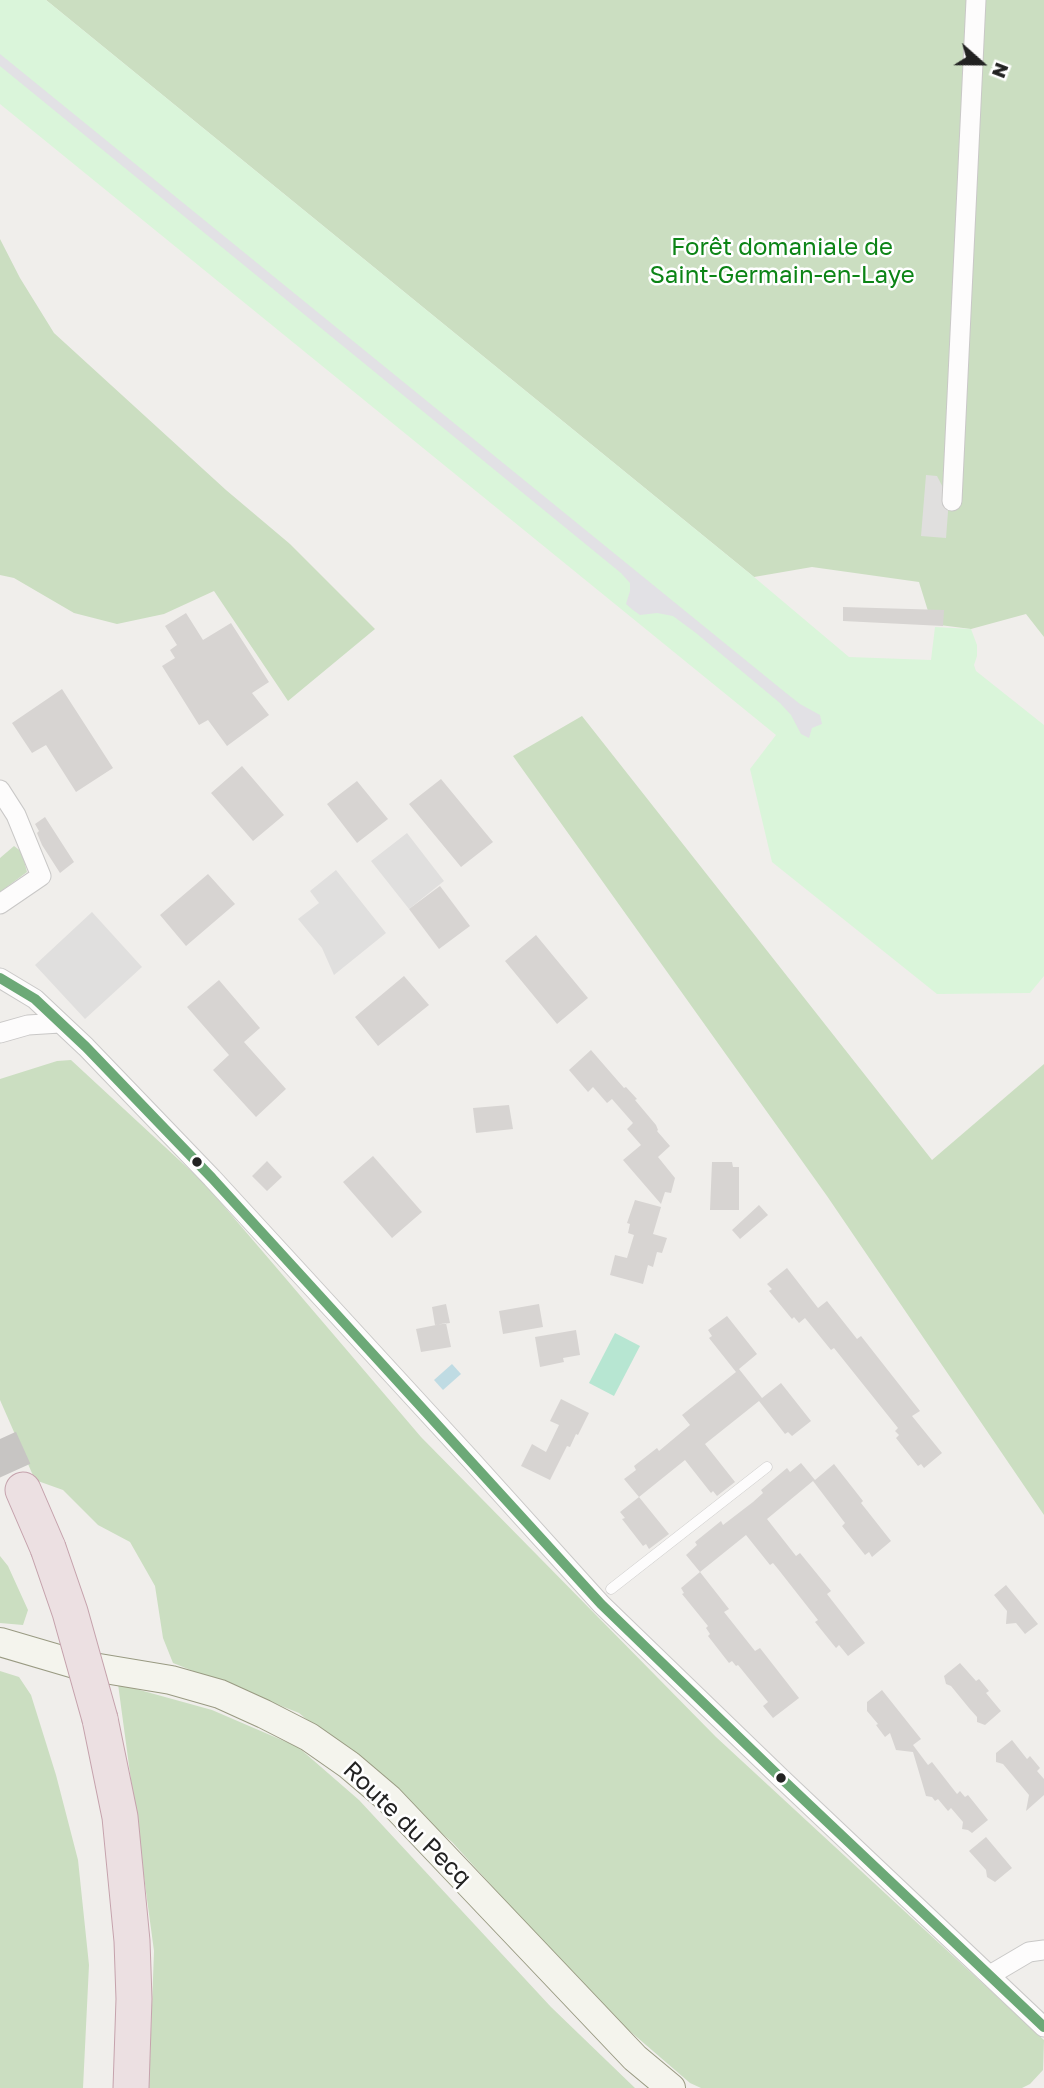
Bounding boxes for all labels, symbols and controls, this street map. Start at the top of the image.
north arrow [946,28,1016,98]
text: N [988,60,1014,82]
park label: Forêt domaniale de Saint-Germain-en-Laye [649,233,915,289]
unlabelled marker [190,1155,204,1169]
street label: Route du Pecq [337,1756,477,1892]
unlabelled marker [774,1771,788,1785]

